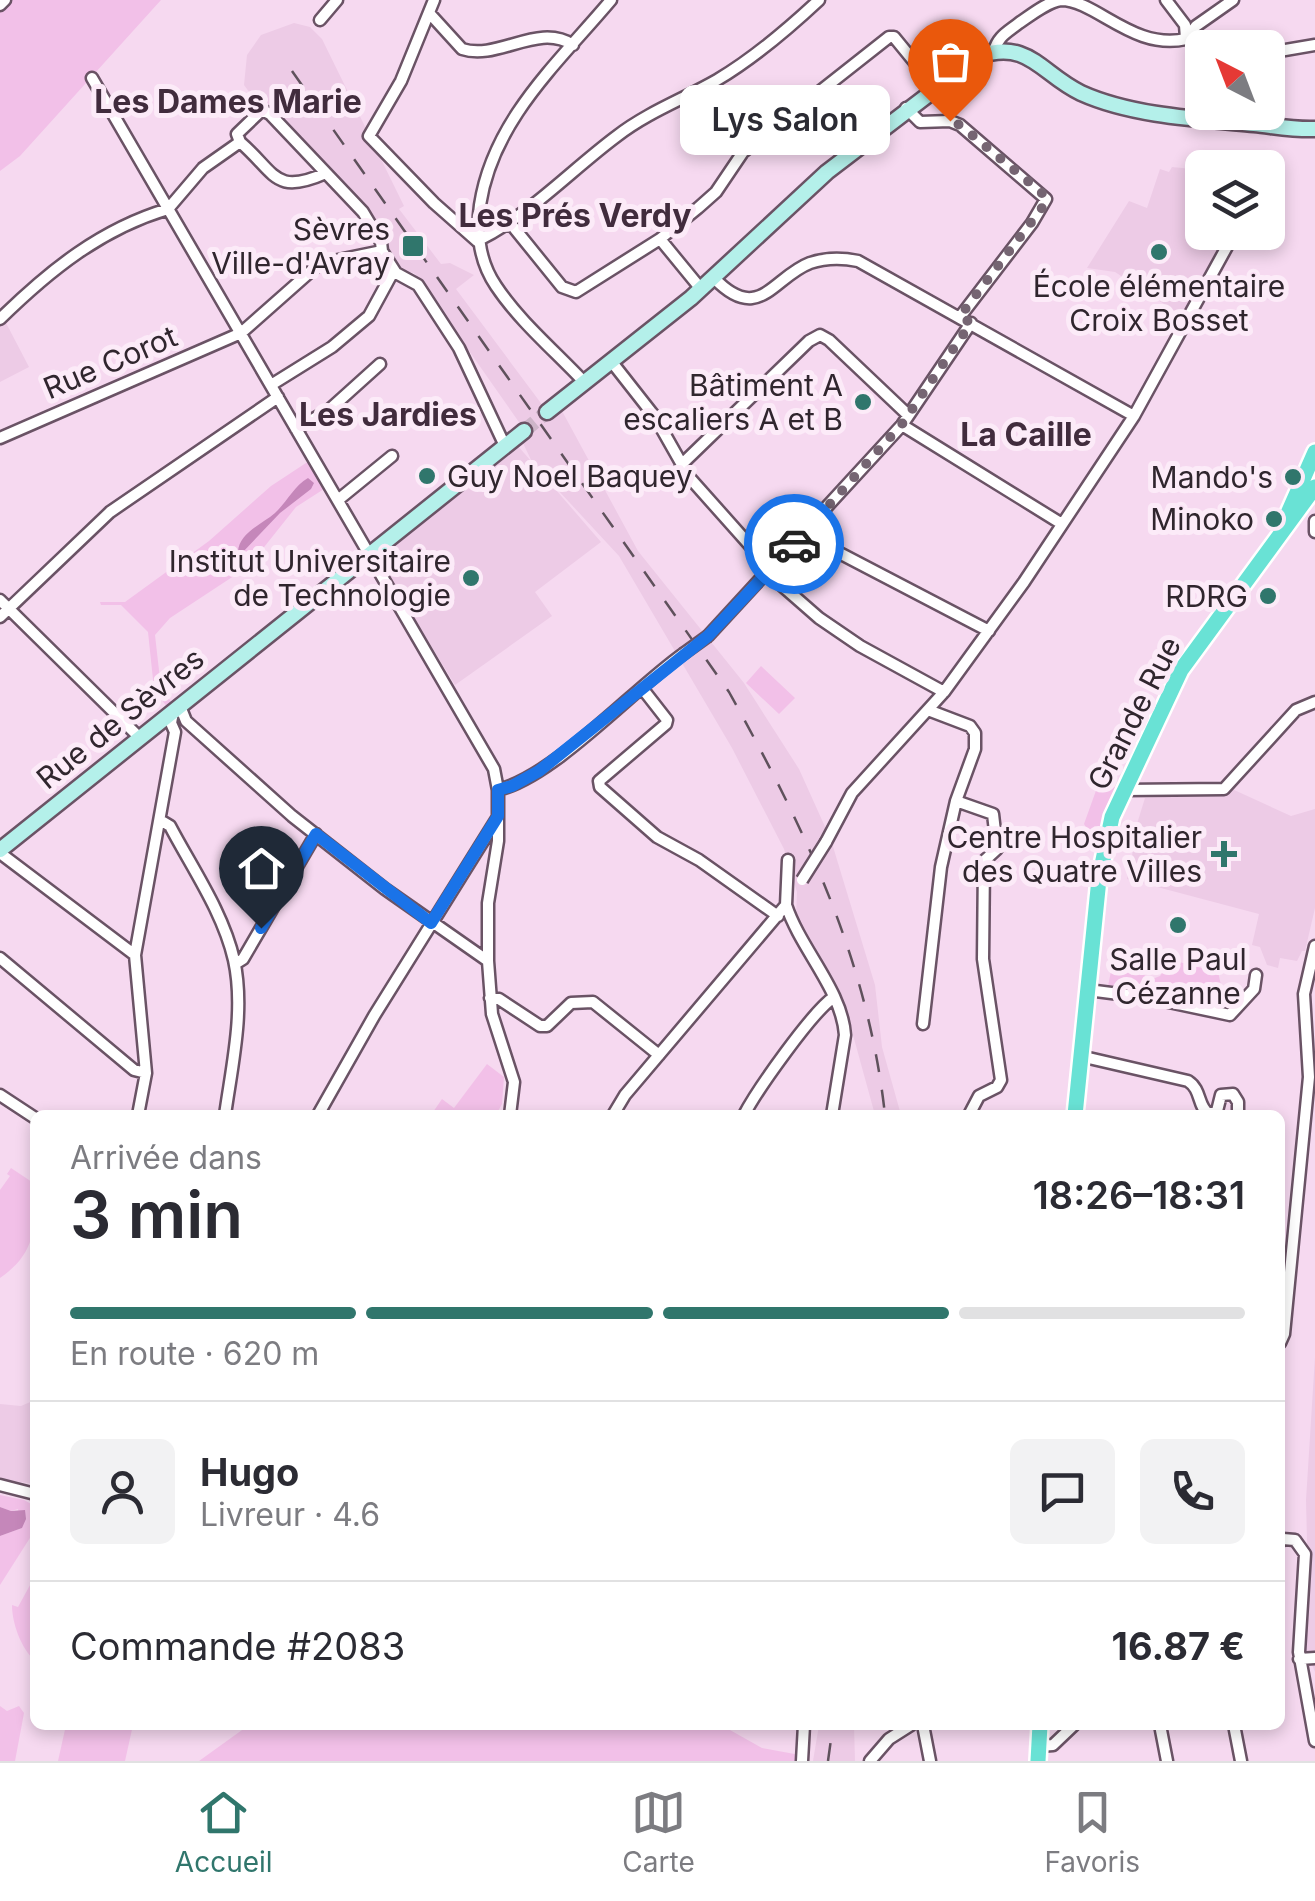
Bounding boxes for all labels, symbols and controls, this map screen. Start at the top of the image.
pin [908,19,993,122]
north arrow [1185,30,1285,130]
map controls [1185,30,1285,250]
icon: bag [923,34,978,89]
district label: Les Dames Marie [94,82,362,121]
callout: Lys Salon [680,86,890,156]
text: Lys Salon [711,100,859,139]
button: layers [1185,150,1285,250]
district label: Les Prés Verdy [458,196,692,235]
place label: Sèvres Ville-d'Avray [211,211,390,281]
marker: Sèvres Ville-d'Avray [400,233,426,259]
marker: École élémentaire Croix Bosset [1148,241,1170,263]
place label: École élémentaire Croix Bosset [1033,268,1285,338]
street label: Rue Corot [38,318,182,406]
place label: Bâtiment A escaliers A et B [623,367,843,437]
marker: Bâtiment A escaliers A et B [852,391,874,413]
district label: Les Jardies [299,395,477,434]
district label: La Caille [960,415,1092,454]
place label: Guy Noel Baquey [447,458,693,494]
place label: Mando's [1151,459,1273,495]
marker: Guy Noel Baquey [416,465,438,487]
marker: Mando's [1282,466,1304,488]
courier [744,494,844,594]
place label: Minoko [1150,501,1254,537]
marker: Minoko [1263,508,1285,530]
icon: car [767,517,822,572]
place label: Institut Universitaire de Technologie [169,543,451,613]
marker: Institut Universitaire de Technologie [460,567,482,589]
place label: RDRG [1165,578,1248,614]
marker: RDRG [1257,585,1279,607]
street label: Grande Rue [1080,630,1188,796]
street label: Rue de Sèvres [29,640,211,796]
place label: Centre Hospitalier des Quatre Villes [946,819,1202,889]
pin [219,826,304,929]
icon: home [234,841,289,896]
marker: Centre Hospitalier des Quatre Villes [1211,841,1237,867]
marker: Salle Paul Cézanne [1167,914,1189,936]
place label: Salle Paul Cézanne [1109,941,1247,1011]
text: Arrivée dans [70,1138,262,1177]
text: 18:26–18:31 [1033,1172,1245,1218]
text: 3 min [70,1175,243,1254]
text: En route · 620 m [70,1334,319,1373]
button: person [70,1439,175,1544]
button: chat [1010,1439,1115,1544]
button: phone [1140,1439,1245,1544]
text: Hugo [200,1449,299,1495]
text: Livreur · 4.6 [200,1495,380,1534]
text: Commande #2083 [70,1623,405,1669]
text: 16.87 € [1112,1623,1245,1669]
tab: Accueil [175,1785,273,1879]
tab: Carte [622,1785,695,1879]
tab: Favoris [1044,1785,1140,1879]

